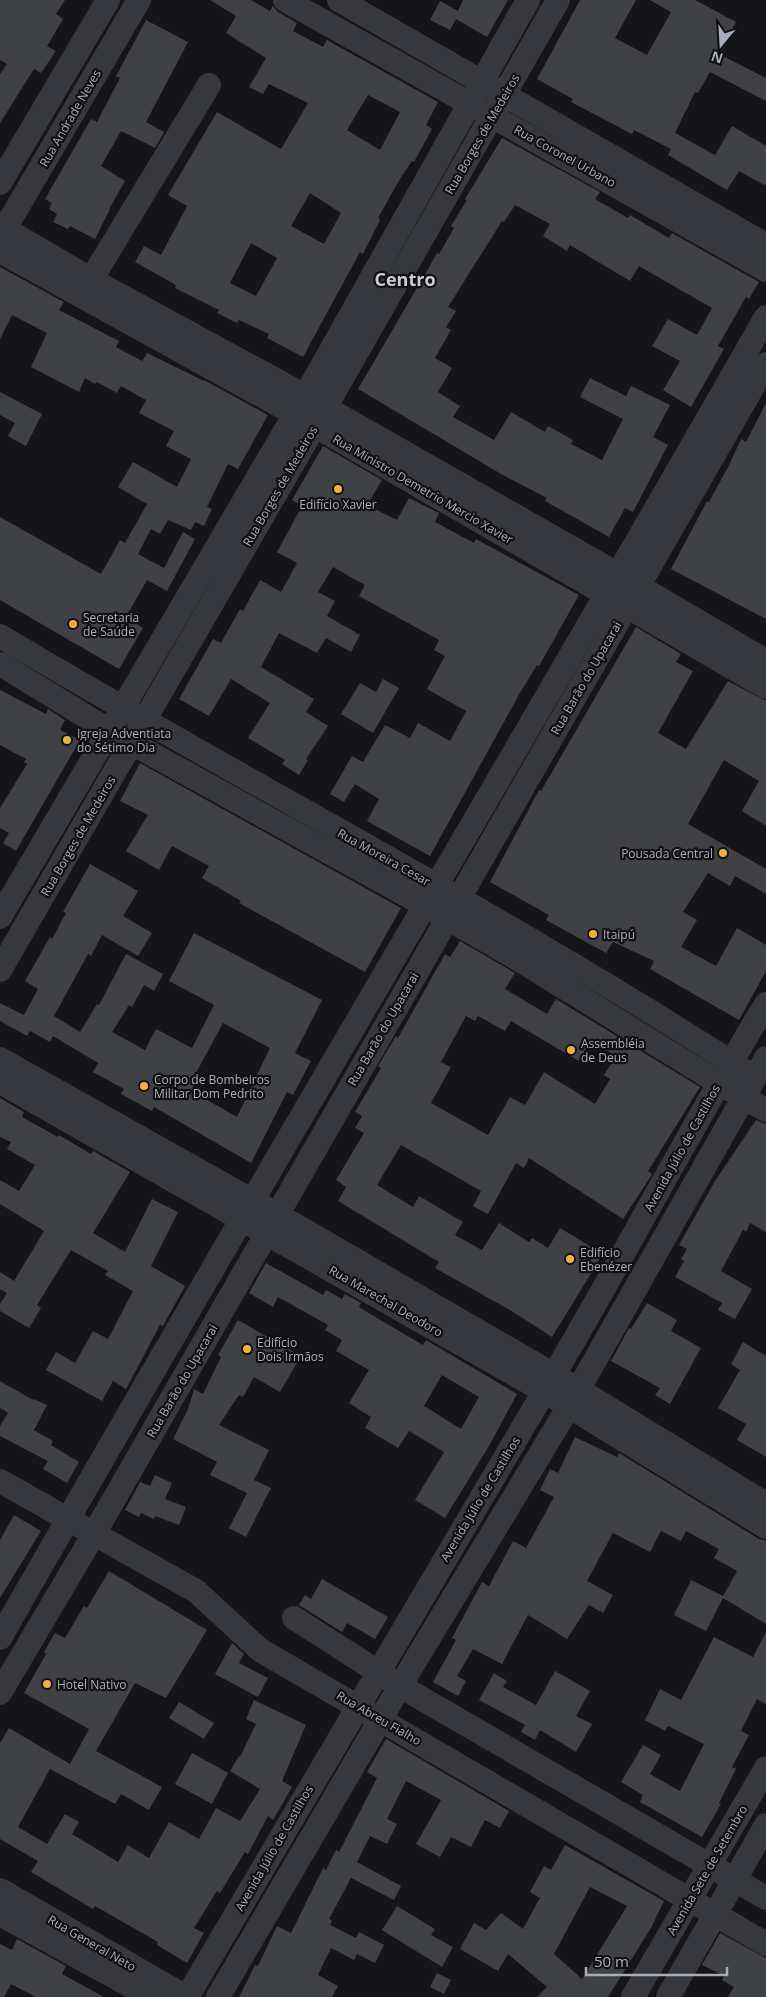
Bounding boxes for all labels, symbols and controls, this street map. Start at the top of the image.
north arrow [696,20,746,70]
text: N [708,47,725,69]
street label: Rua Andrade Neves [35,66,105,170]
street label: Rua Borges de Medeiros [441,71,524,197]
street label: Rua Coronel Urbano [511,121,619,191]
district label: Centro [374,267,436,291]
street label: Rua Borges de Medeiros [239,423,322,549]
street label: Rua Ministro Demetrio Mercio Xavier [330,430,516,548]
marker: Edifício Xavier [332,483,344,495]
place label: Edifício Xavier [299,496,377,513]
place label: Secretaria de Saúde [83,609,139,640]
marker: Secretaria de Saúde [67,618,79,630]
street label: Rua Barão do Upacarai [547,618,625,738]
place label: Igreja Adventiata do Sétimo Dia [77,725,171,756]
marker: Igreja Adventiata do Sétimo Dia [61,734,73,746]
street label: Rua Borges de Medeiros [37,773,120,899]
street label: Rua Moreira Cesar [335,824,433,890]
place label: Pousada Central [621,845,713,862]
marker: Pousada Central [717,847,729,859]
place label: Itaipú [603,926,635,943]
marker: Itaipú [587,928,599,940]
street label: Rua Barão do Upacarai [344,969,422,1089]
place label: Assembléia de Deus [581,1035,645,1066]
marker: Assembléia de Deus [565,1044,577,1056]
place label: Corpo de Bombeiros Militar Dom Pedrito [154,1071,270,1102]
marker: Corpo de Bombeiros Militar Dom Pedrito [138,1080,150,1092]
street label: Avenida Júlio de Castilhos [640,1081,724,1214]
place label: Edifício Ebenézer [580,1244,632,1275]
marker: Edifício Ebenézer [564,1253,576,1265]
street label: Rua Marechal Deodoro [326,1261,446,1341]
street label: Rua Barão do Upacarai [143,1321,221,1441]
place label: Edifício Dois Irmãos [257,1334,324,1365]
marker: Edifício Dois Irmãos [241,1343,253,1355]
street label: Avenida Júlio de Castilhos [436,1433,524,1564]
place label: Hotel Nativo [57,1676,126,1693]
marker: Hotel Nativo [41,1678,53,1690]
street label: Rua Abreu Fialho [334,1687,424,1749]
street label: Avenida Júlio de Castilhos [231,1782,317,1914]
street label: Avenida Sete de Setembro [663,1802,751,1938]
street label: Rua General Neto [45,1911,139,1975]
scale bar [586,1944,727,1976]
text: 50 m [594,1951,629,1971]

